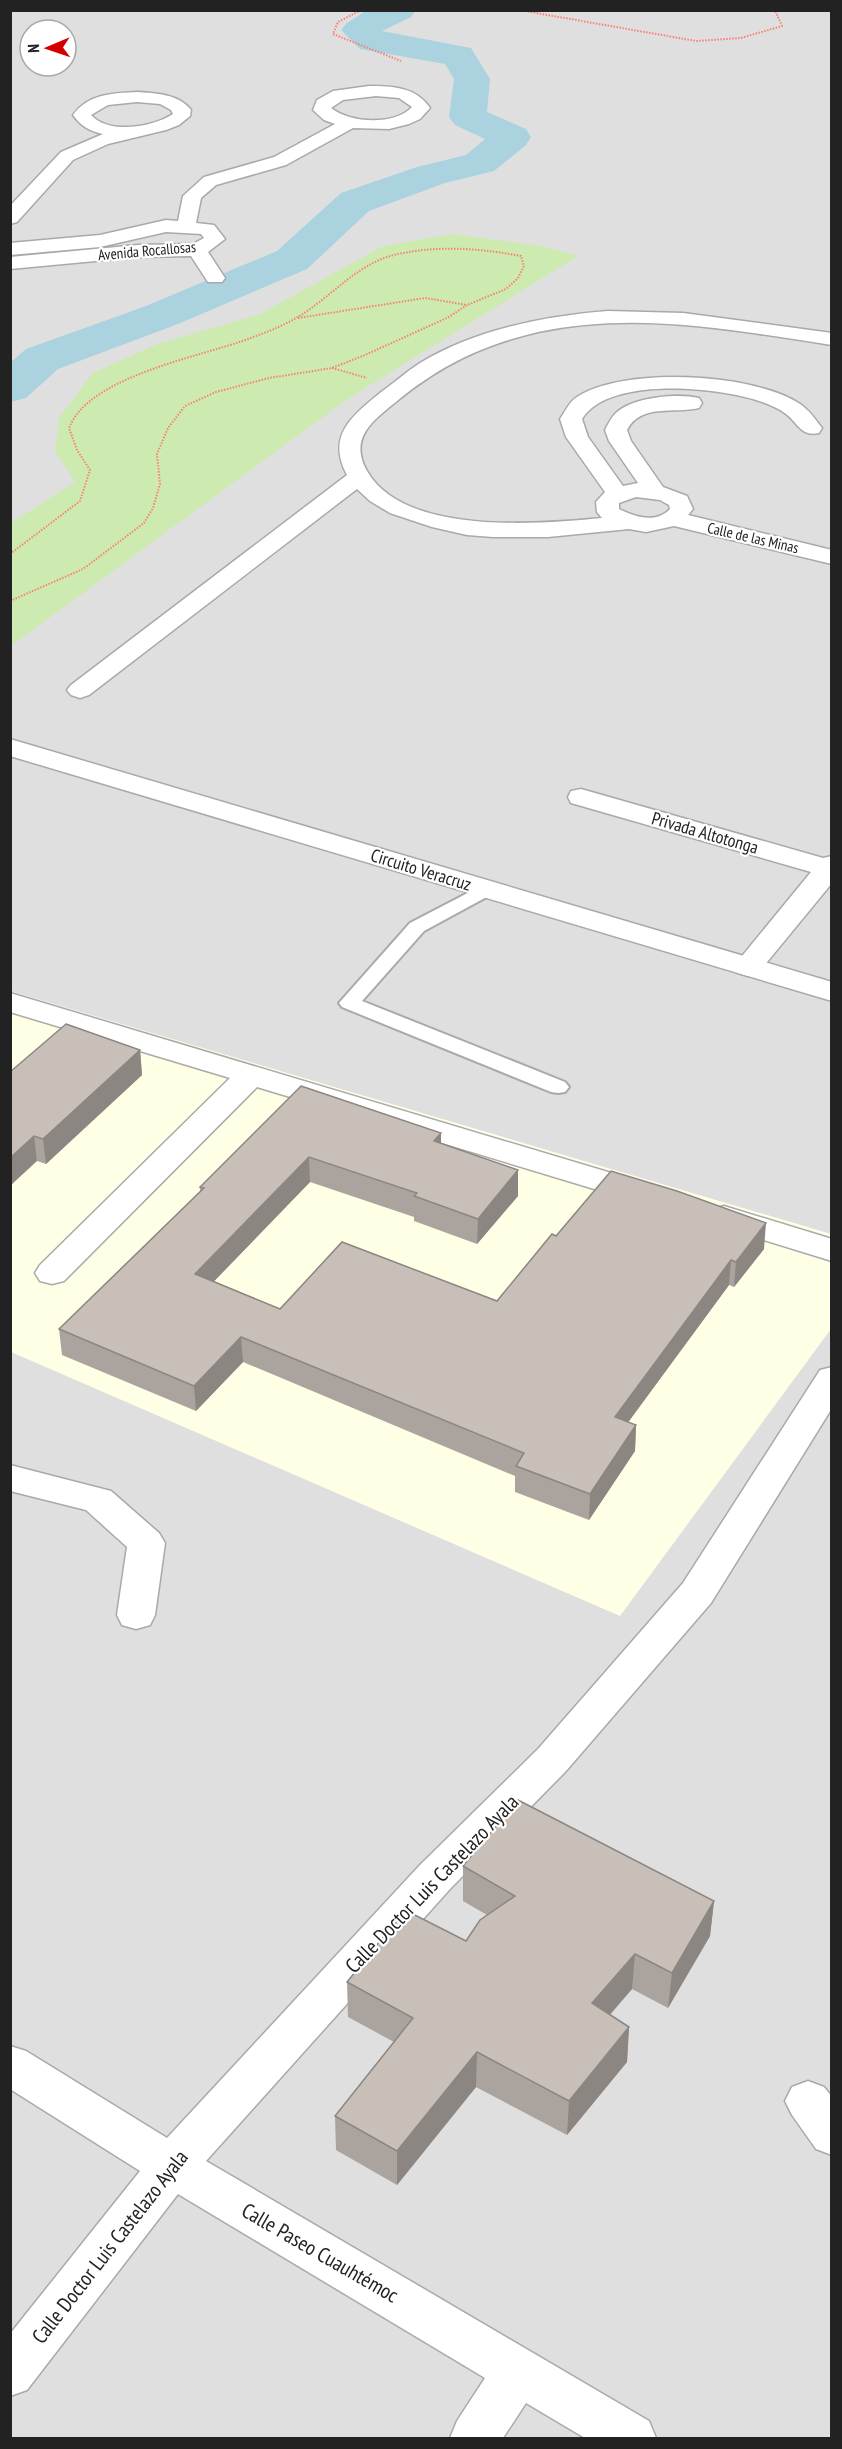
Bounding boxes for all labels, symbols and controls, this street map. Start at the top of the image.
north arrow [18,18,78,78]
text: N [23,44,43,53]
street label: Avenida Rocallosas [97,237,197,264]
street label: Calle de las Minas [706,518,801,557]
street label: Privada Altotonga [649,806,761,859]
street label: Circuito Veracruz [368,843,474,896]
street label: Calle Doctor Luis Castelazo Ayala [339,1789,524,1979]
street label: Calle Doctor Luis Castelazo Ayala [26,2144,194,2349]
street label: Calle Paseo Cuauhtémoc [237,2197,404,2309]

